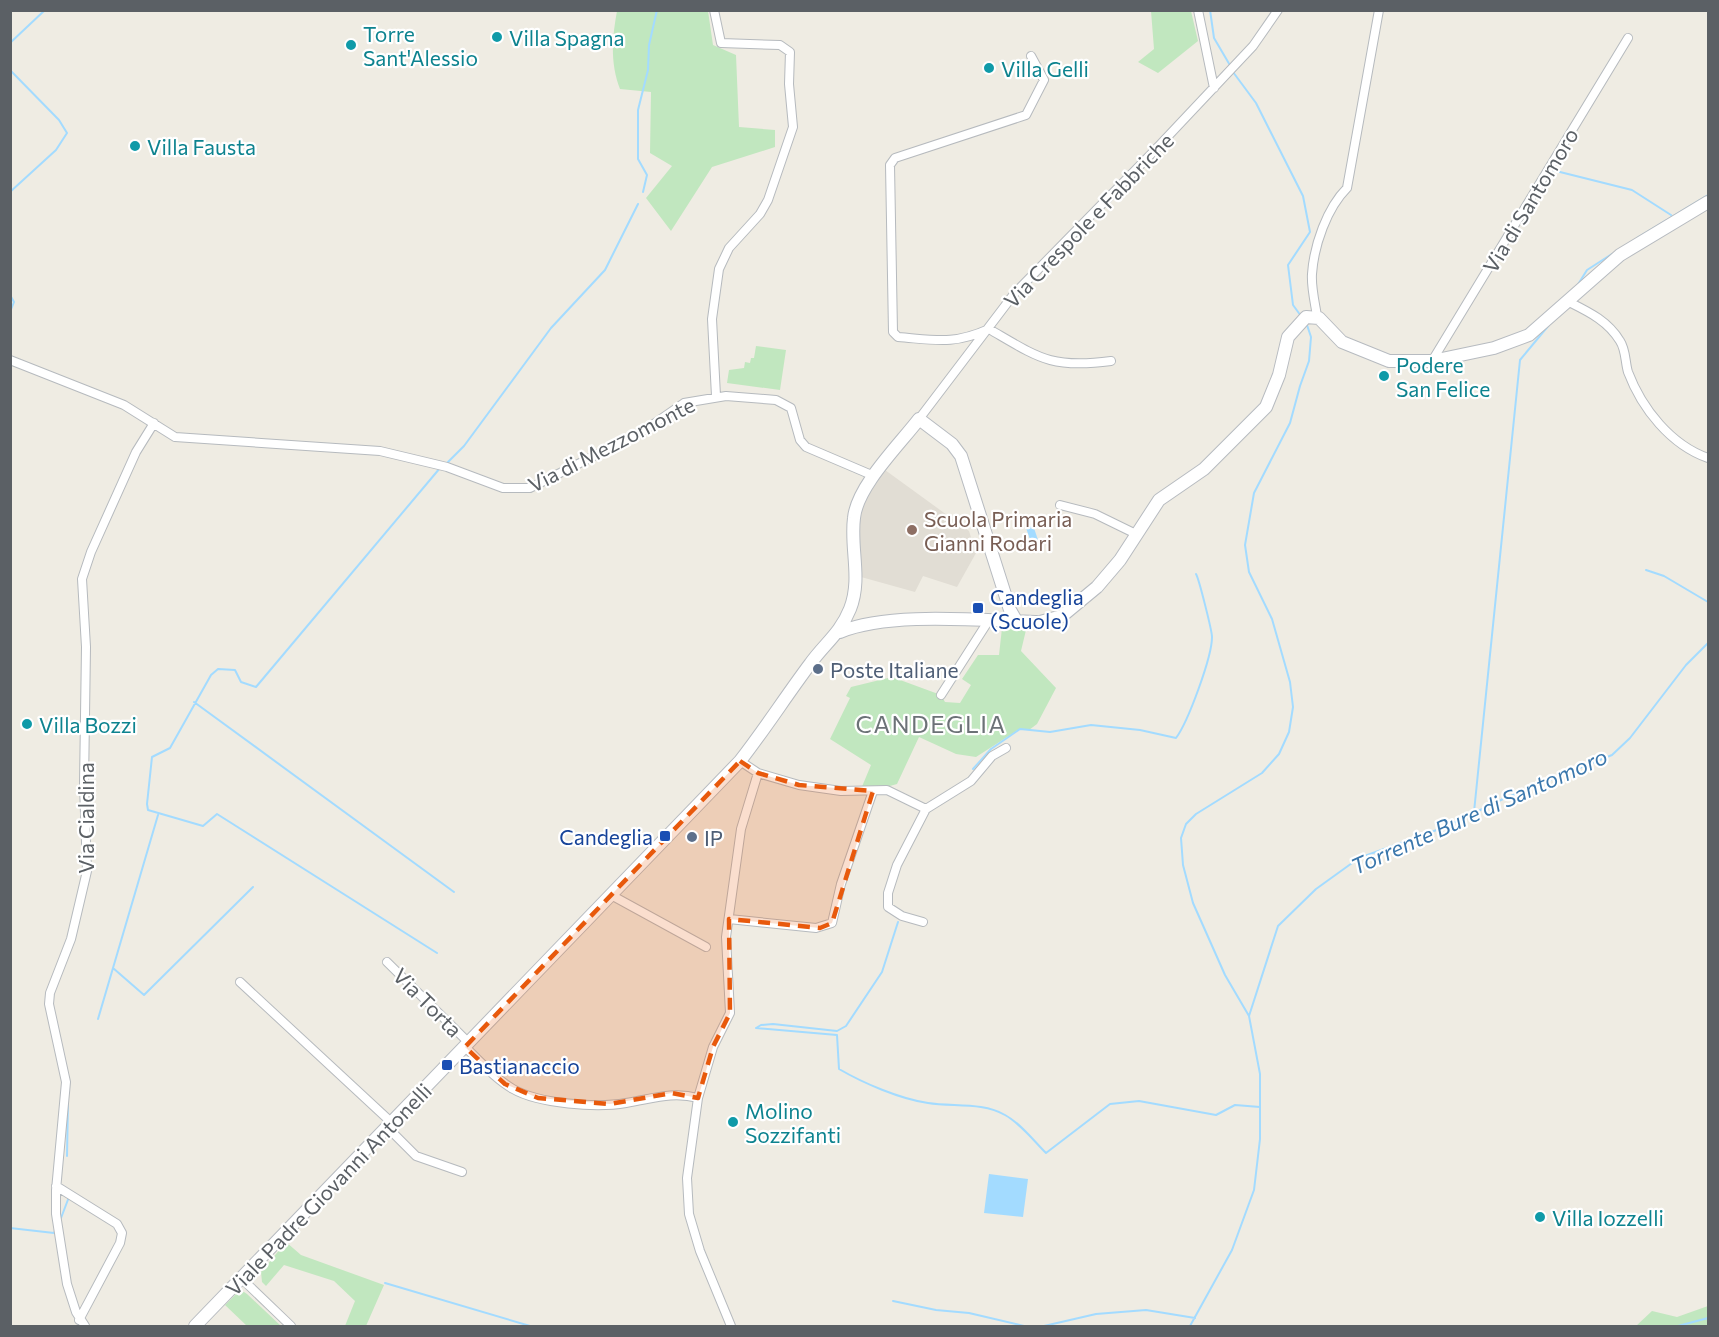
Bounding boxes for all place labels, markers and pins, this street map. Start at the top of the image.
place label: Torre Sant'Alessio [363,21,478,70]
place label: Villa Spagna [509,25,625,50]
marker: Villa Spagna [490,30,504,44]
marker: Torre Sant'Alessio [344,38,358,52]
place label: Villa Gelli [1001,56,1089,81]
marker: Villa Gelli [982,61,996,75]
place label: Villa Fausta [147,134,256,159]
marker: Villa Fausta [128,139,142,153]
place label: Podere San Felice [1396,352,1490,401]
marker: Podere San Felice [1377,369,1391,383]
place label: Scuola Primaria Gianni Rodari [924,506,1072,555]
marker: Scuola Primaria Gianni Rodari [905,523,919,537]
place label: Candeglia (Scuole) [990,584,1084,633]
marker: Candeglia (Scuole) [971,601,985,615]
place label: Poste Italiane [830,657,959,682]
marker: Poste Italiane [811,662,825,676]
place label: Villa Bozzi [39,712,137,737]
marker: Villa Bozzi [20,717,34,731]
place label: Candeglia [559,824,653,849]
place label: IP [704,825,723,850]
marker: Candeglia [658,829,672,843]
marker: IP [685,830,699,844]
place label: Bastianaccio [459,1053,580,1078]
marker: Bastianaccio [440,1058,454,1072]
place label: Molino Sozzifanti [745,1098,841,1147]
marker: Molino Sozzifanti [726,1115,740,1129]
place label: Villa Iozzelli [1552,1205,1664,1230]
marker: Villa Iozzelli [1533,1210,1547,1224]

